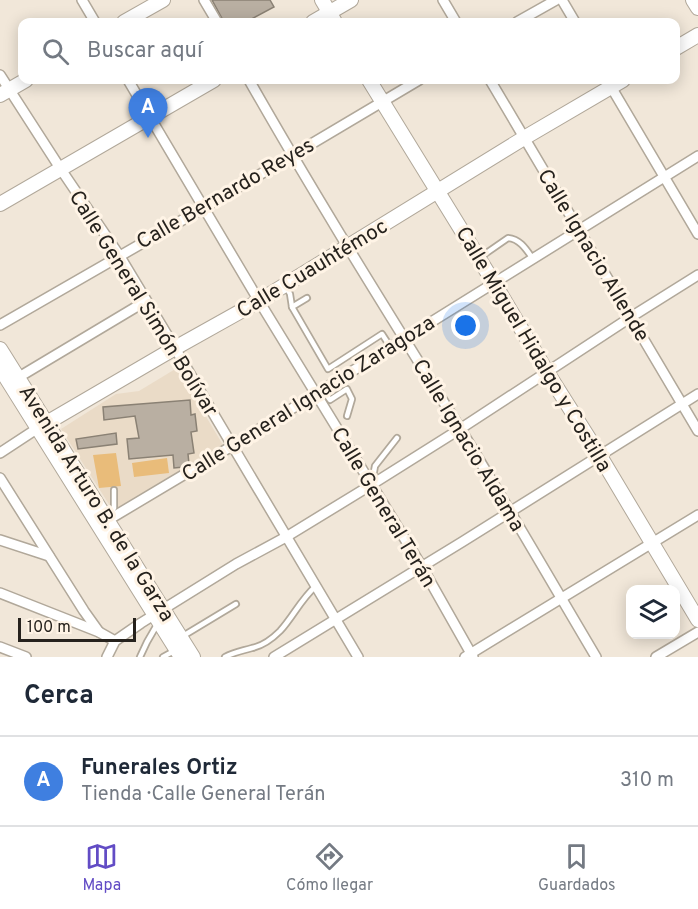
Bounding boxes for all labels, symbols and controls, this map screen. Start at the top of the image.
search box [18,18,680,84]
icon: search [39,35,72,68]
text: Buscar aquí [87,38,203,65]
pin: A [128,88,168,138]
street label: Calle Bernardo Reyes [132,132,320,256]
street label: Calle Ignacio Allende [530,164,655,347]
street label: Calle General Simón Bolívar [62,186,223,422]
street label: Calle Cuauhtémoc [232,214,393,325]
street label: Calle Miguel Hidalgo y Costilla [449,222,617,478]
street label: Calle General Ignacio Zaragoza [177,310,440,488]
your location [451,311,480,340]
street label: Calle Ignacio Aldama [406,355,530,537]
street label: Avenida Arturo B. de la Garza [12,380,180,627]
street label: Calle General Terán [324,422,441,593]
map controls [626,585,680,639]
button: layers [626,585,680,639]
scale bar [18,615,136,642]
text: 100 m [27,618,71,638]
text: Cerca [24,680,94,713]
text: Funerales Ortiz [81,755,238,782]
text: A [36,768,51,794]
text: 310 m [620,768,674,794]
text: Tienda · Calle General Terán [81,782,325,808]
tab: Mapa [82,840,121,896]
tab: Cómo llegar [286,840,373,896]
tab: Guardados [538,840,616,896]

